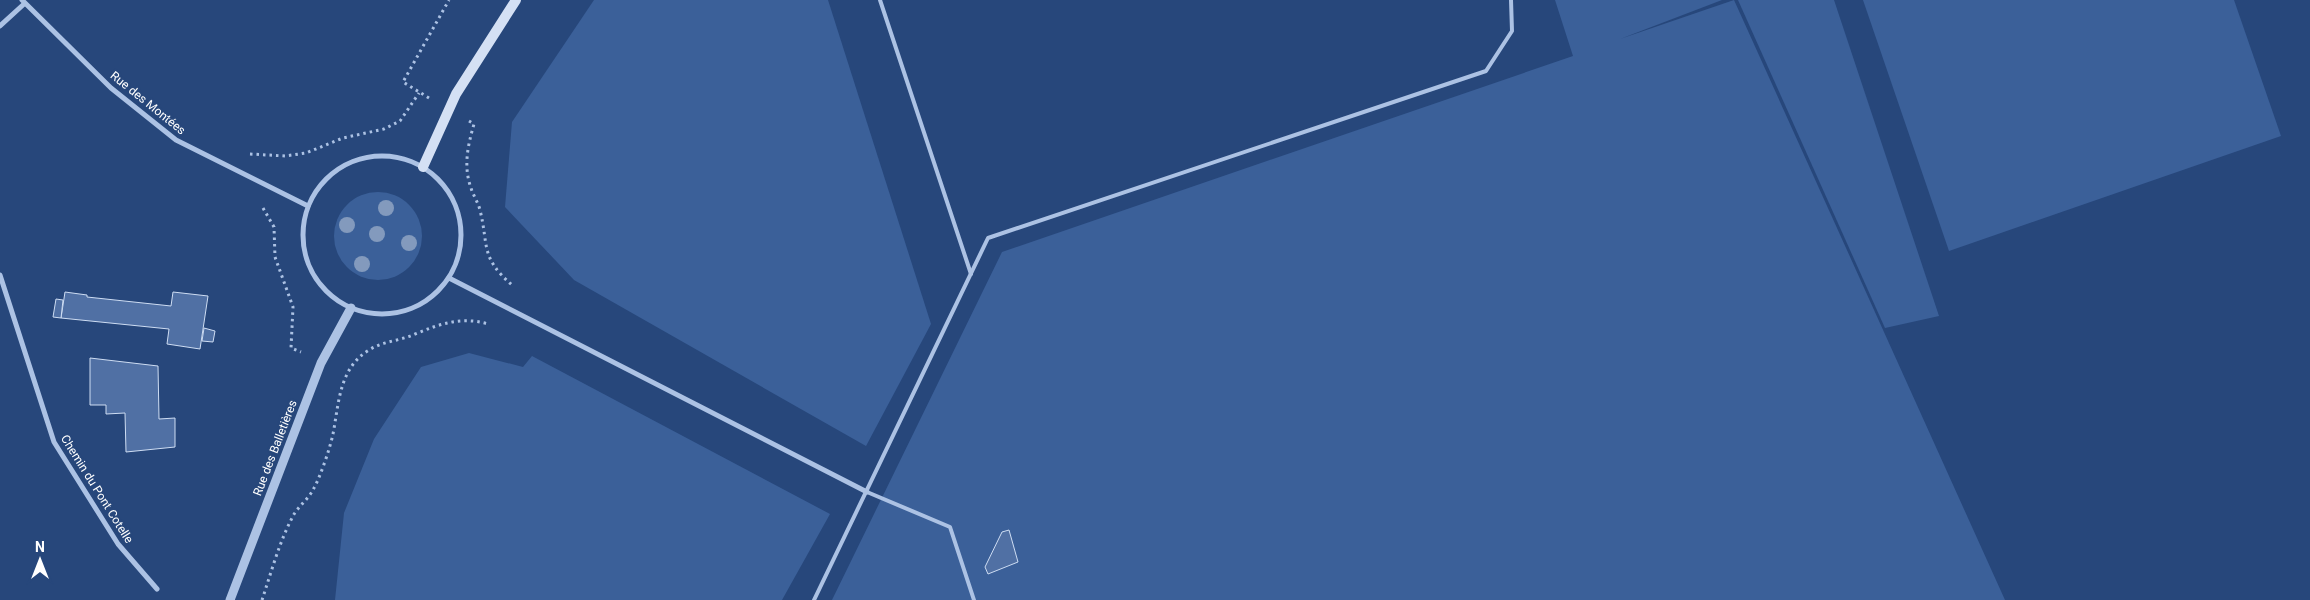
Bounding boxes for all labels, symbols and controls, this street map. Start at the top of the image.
street label: Rue des Montées [108,68,188,138]
street label: Rue des Balletières [250,398,300,498]
street label: Chemin du Pont Cotelle [58,432,136,546]
north arrow [15,535,65,585]
text: N [35,539,45,555]

